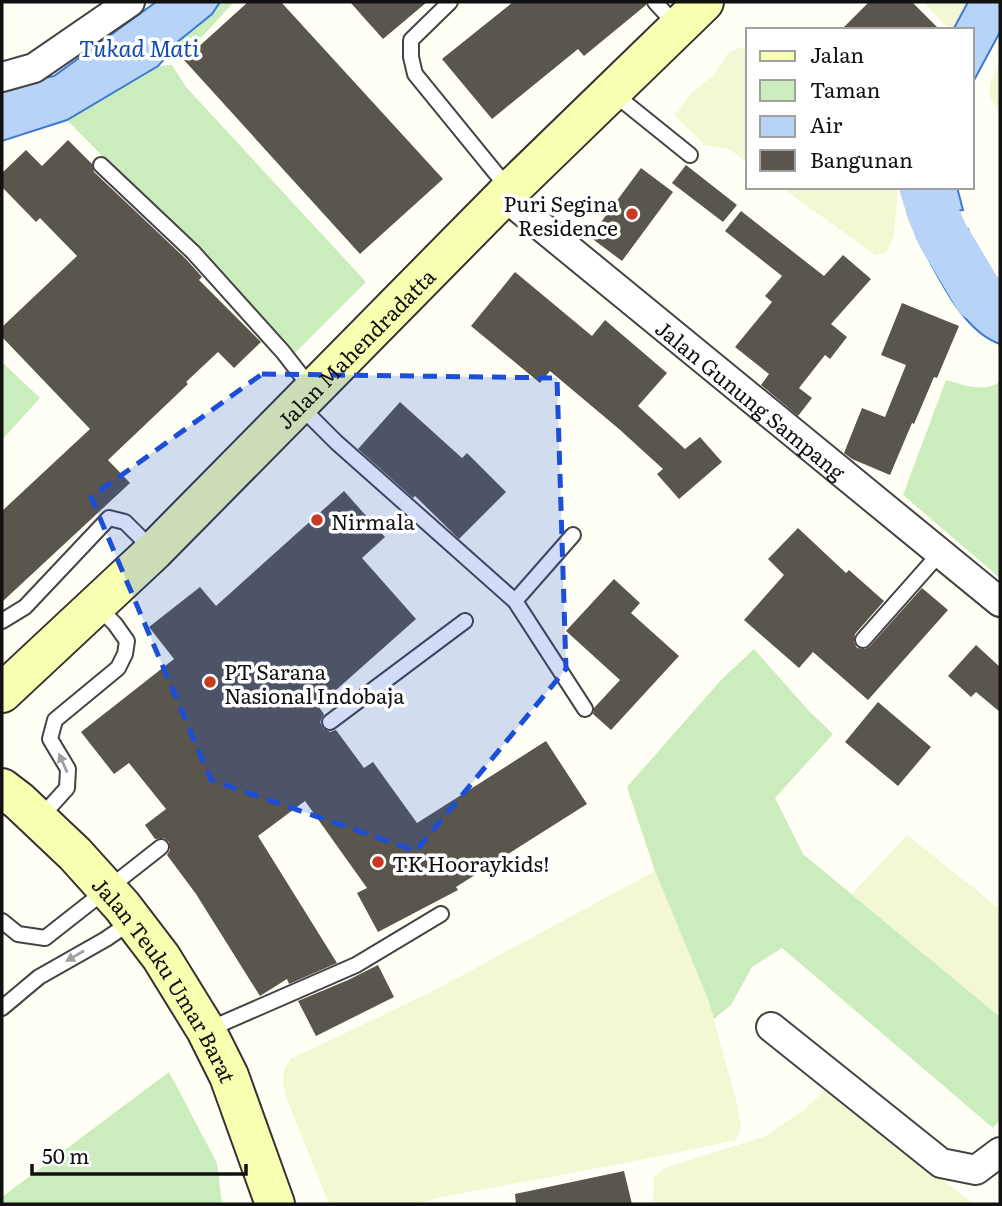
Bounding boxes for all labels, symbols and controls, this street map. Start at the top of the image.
legend [746,28,974,189]
water label: Tukad Mati [79,30,199,64]
text: Jalan [810,38,864,69]
text: Taman [810,73,881,104]
text: Air [810,108,842,139]
text: Bangunan [810,143,913,174]
place label: Puri Segina Residence [504,187,619,242]
marker: Puri Segina Residence [624,206,640,222]
street label: Jalan Mahendradatta [269,260,442,435]
street label: Jalan Gunung Sampang [650,311,854,486]
place label: Nirmala [331,505,416,536]
marker: Nirmala [309,512,325,528]
place label: PT Sarana Nasional Indobaja [224,655,405,710]
marker: PT Sarana Nasional Indobaja [202,674,218,690]
one-way arrow [57,753,69,773]
place label: TK Hooraykids! [392,847,550,878]
marker: TK Hooraykids! [370,854,386,870]
street label: Jalan Teuku Umar Barat [86,869,246,1087]
one-way arrow [65,950,85,962]
scale bar [32,1132,245,1176]
text: 50 m [42,1139,89,1170]

